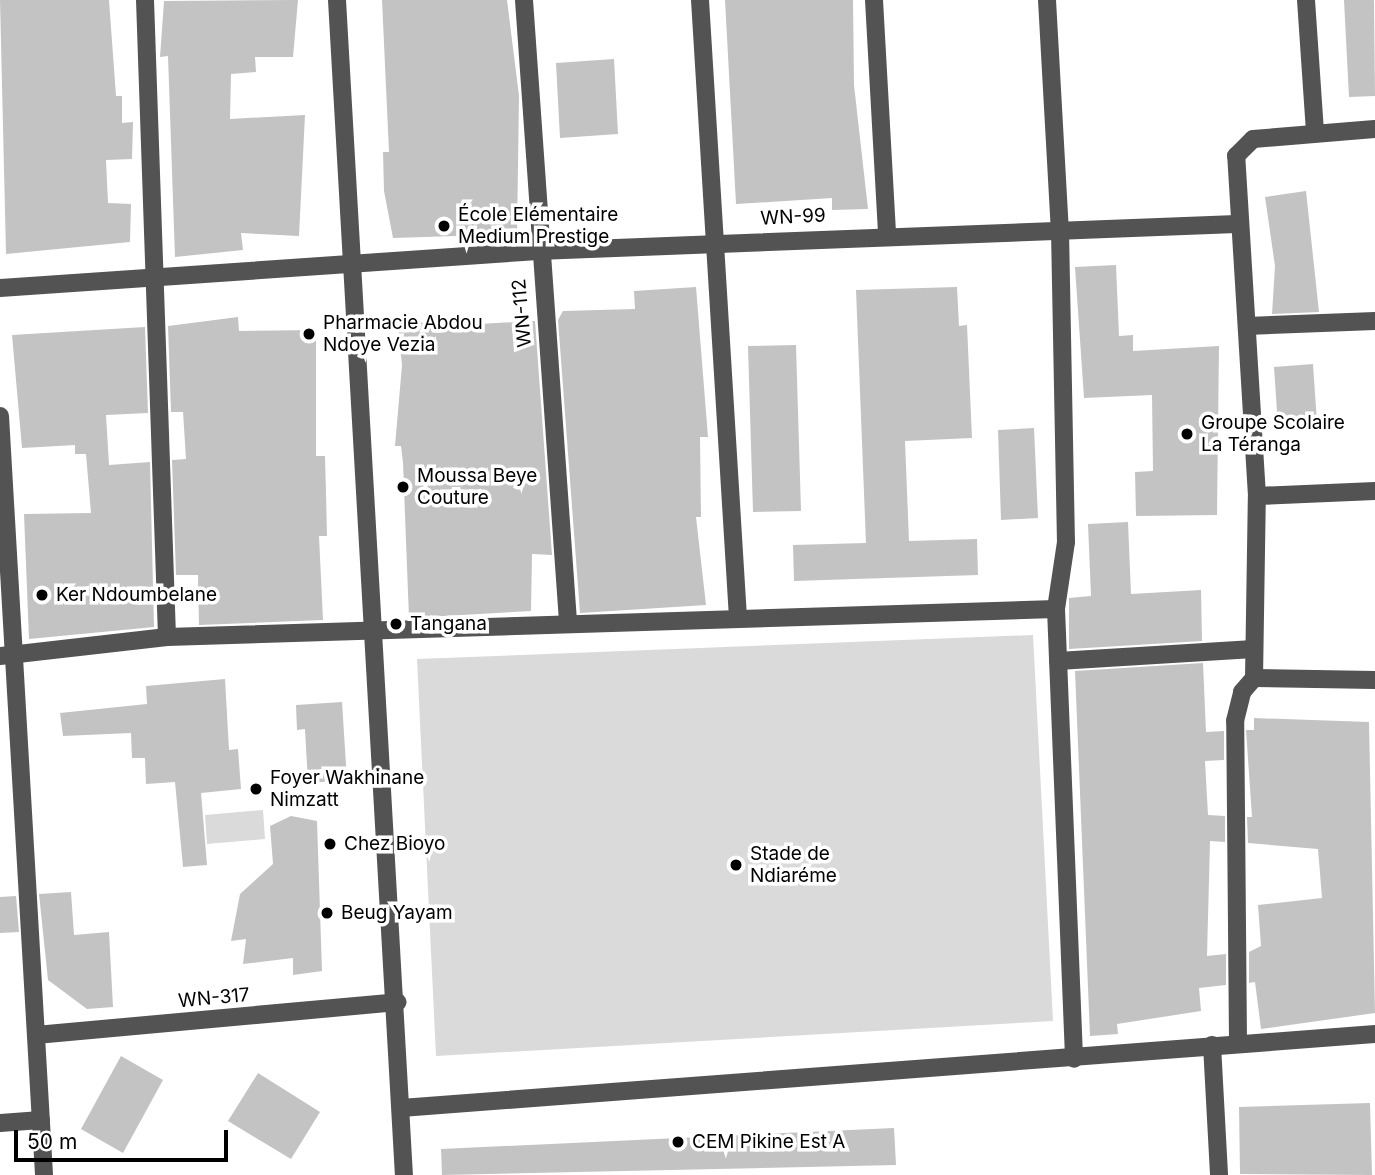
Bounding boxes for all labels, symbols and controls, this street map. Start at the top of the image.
place label: École Elémentaire Medium Prestige [458,204,618,248]
street label: WN-99 [760,204,826,230]
marker: École Elémentaire Medium Prestige [436,218,452,234]
street label: WN-112 [508,278,536,348]
place label: Pharmacie Abdou Ndoye Vezia [323,312,483,356]
marker: Pharmacie Abdou Ndoye Vezia [301,326,317,342]
place label: Groupe Scolaire La Téranga [1201,412,1345,456]
marker: Groupe Scolaire La Téranga [1179,426,1195,442]
place label: Moussa Beye Couture [417,465,537,509]
marker: Moussa Beye Couture [395,479,411,495]
place label: Ker Ndoumbelane [56,584,217,606]
marker: Ker Ndoumbelane [34,587,50,603]
place label: Tangana [410,613,487,635]
marker: Tangana [388,616,404,632]
place label: Foyer Wakhinane Nimzatt [270,767,424,811]
marker: Foyer Wakhinane Nimzatt [248,781,264,797]
place label: Chez Bioyo [344,833,446,855]
marker: Chez Bioyo [322,836,338,852]
place label: Stade de Ndiaréme [750,843,837,887]
marker: Stade de Ndiaréme [728,857,744,873]
place label: Beug Yayam [341,902,453,924]
marker: Beug Yayam [319,905,335,921]
street label: WN-317 [177,984,251,1012]
scale bar [18,1116,231,1160]
text: 50 m [27,1129,77,1154]
place label: CEM Pikine Est A [692,1131,845,1153]
marker: CEM Pikine Est A [670,1134,686,1150]

